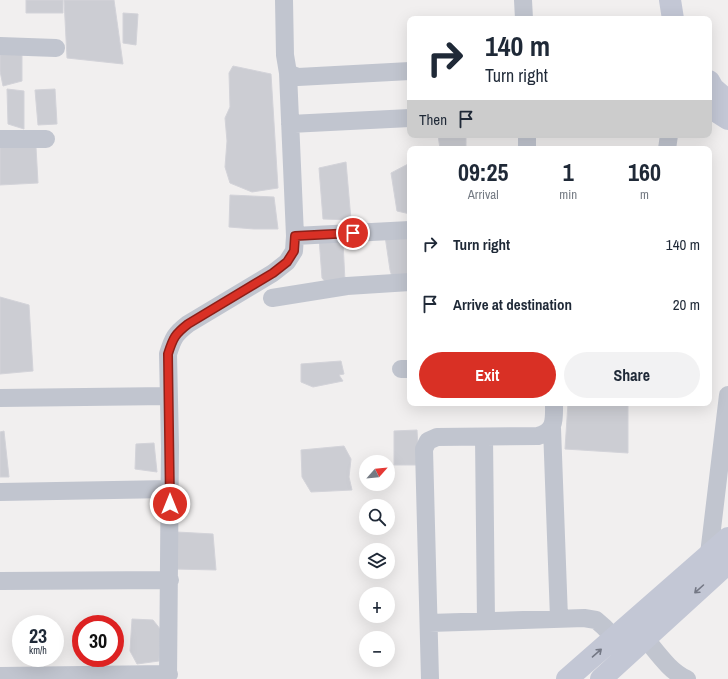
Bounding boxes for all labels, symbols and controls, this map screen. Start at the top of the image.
text: 140 m [485,27,550,65]
icon: right [419,32,471,84]
text: Turn right [485,63,548,88]
icon: arrive [455,108,477,130]
text: Then [419,109,447,130]
text: 09:25 [458,156,508,188]
text: 1 [563,156,574,188]
text: 160 [628,156,661,188]
text: Arrival [468,186,499,203]
text: min [559,186,577,203]
text: m [640,186,649,203]
pin [336,216,370,250]
icon: arrive [342,222,364,244]
icon: right [419,233,441,255]
text: Turn right [453,234,510,255]
text: 140 m [666,234,700,255]
icon: arrive [419,293,441,315]
text: Arrive at destination [453,294,572,315]
text: 20 m [673,294,700,315]
button: Exit [419,352,556,398]
button: Share [564,352,700,398]
north arrow [359,455,395,491]
map controls [359,455,395,667]
position arrow [149,483,191,525]
button: search [359,499,395,535]
button: layers [359,543,395,579]
one-way arrow [694,584,704,594]
button: + [359,587,395,623]
speed limit sign: 30 [72,615,124,667]
text: 23 [29,622,47,649]
button: − [359,631,395,667]
text: km/h [29,644,47,657]
one-way arrow [591,649,602,658]

